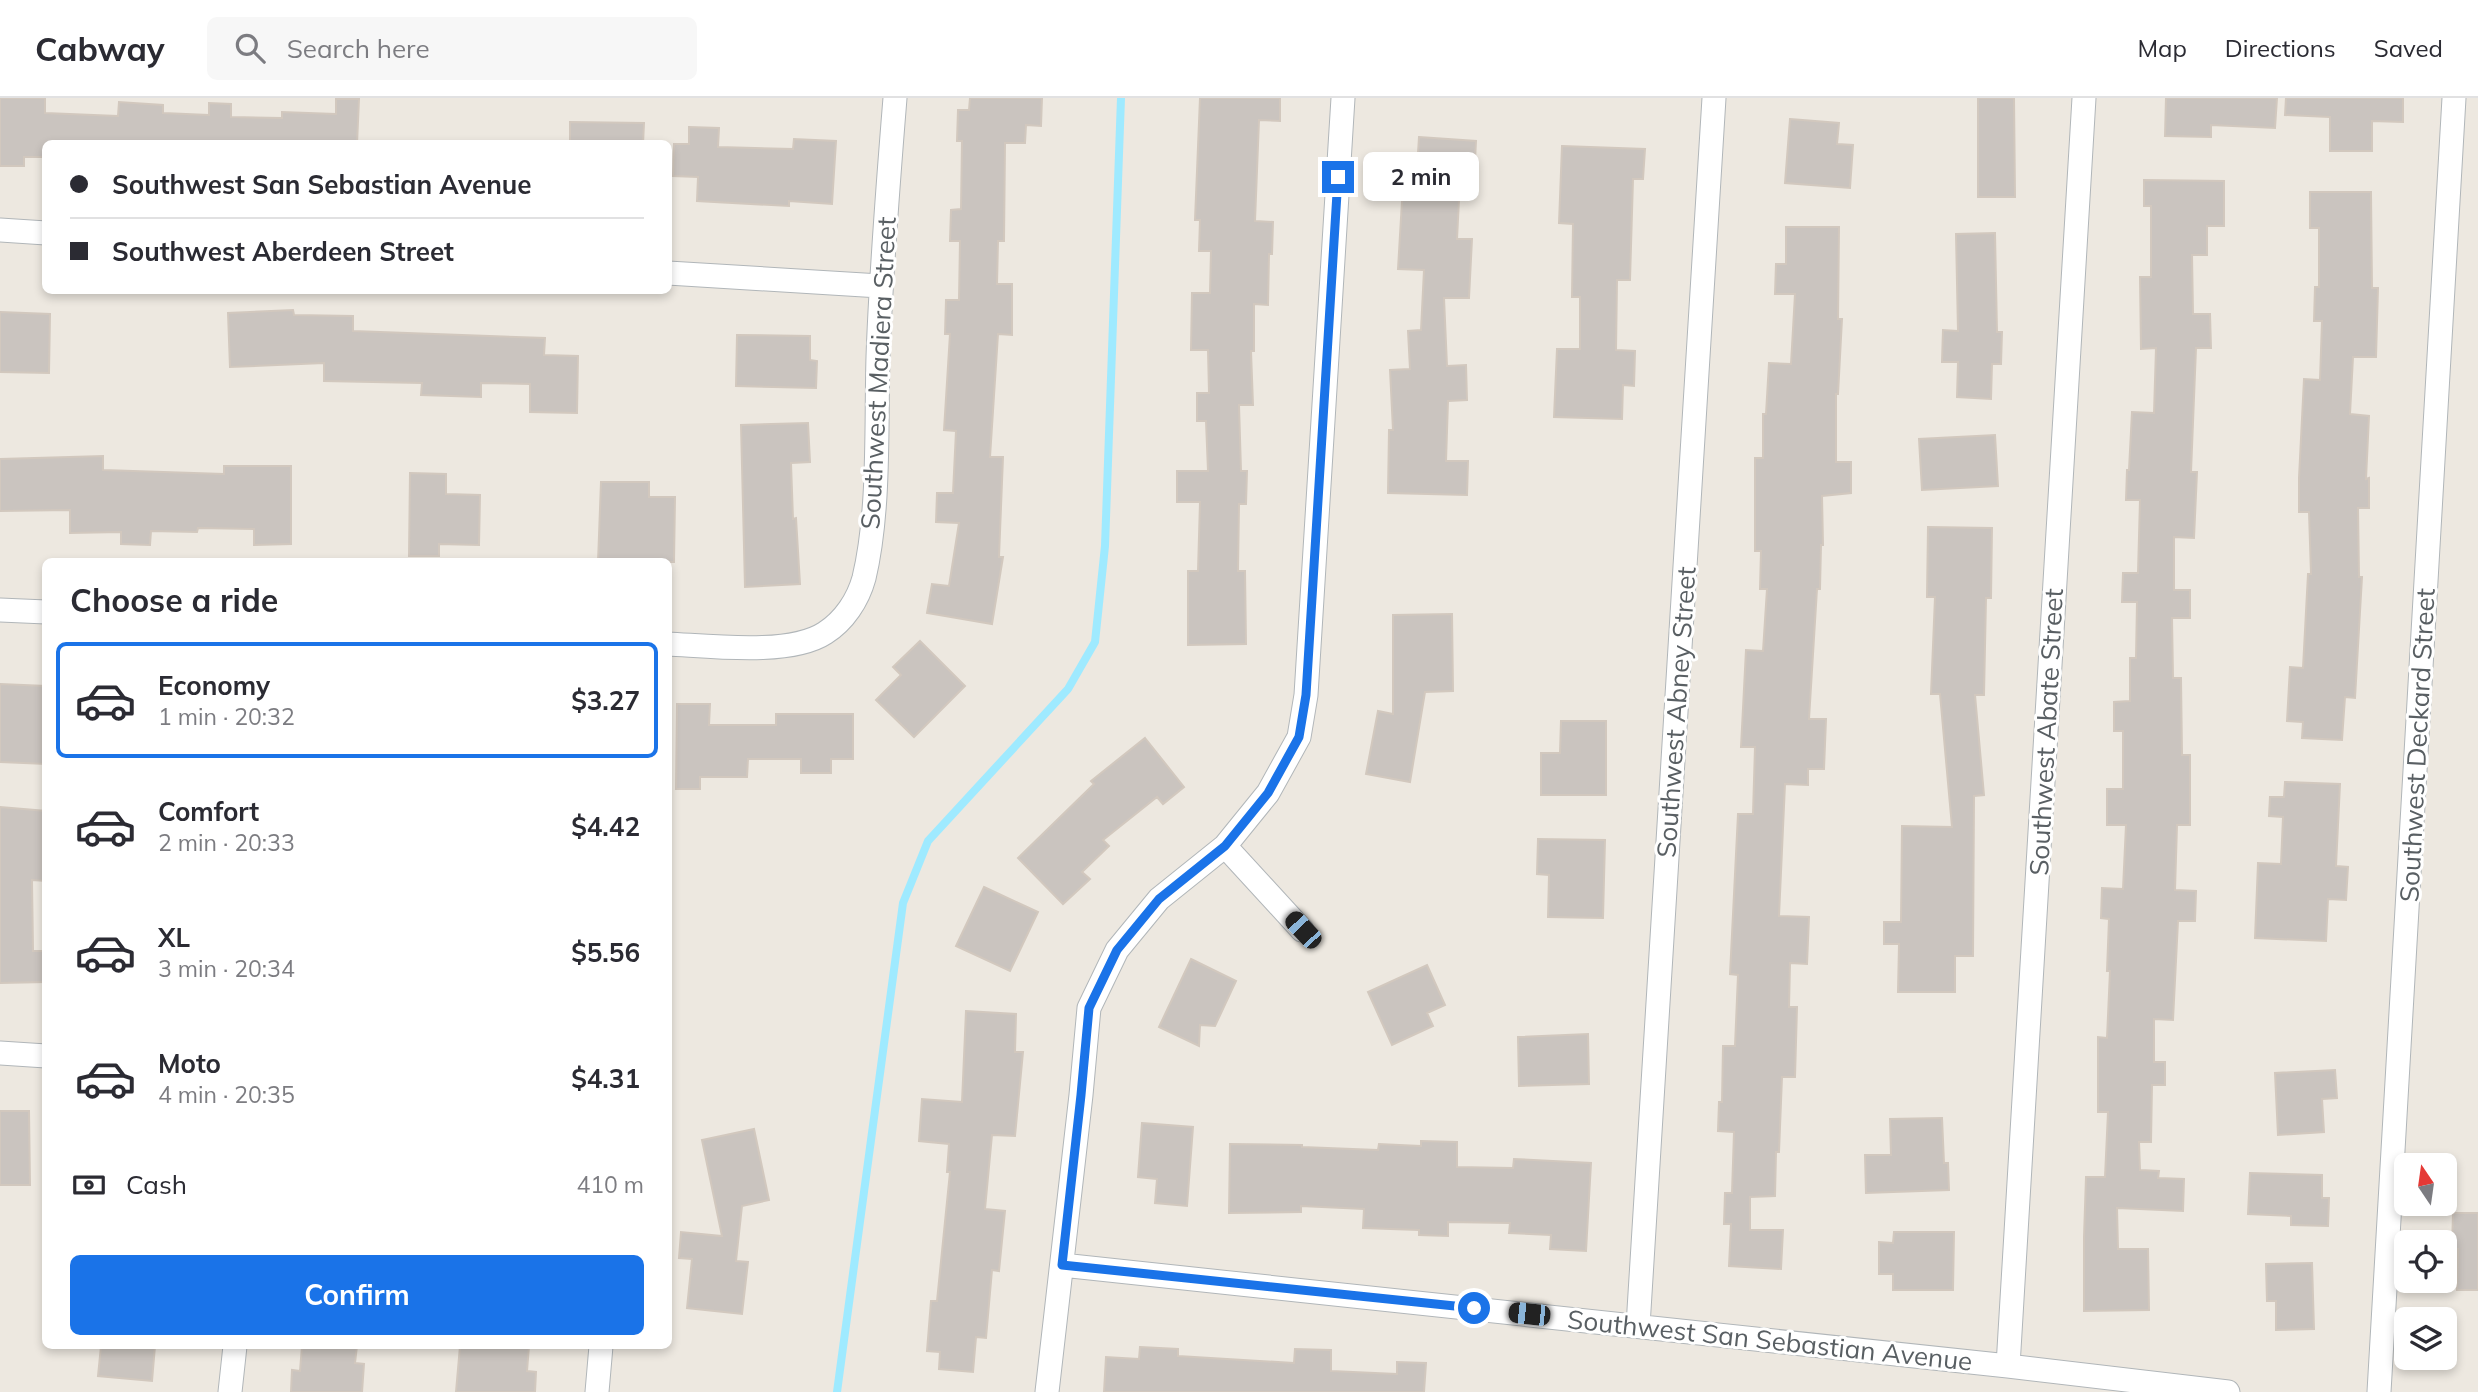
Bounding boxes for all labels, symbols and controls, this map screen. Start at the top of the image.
search box [207,17,697,80]
text: Cabway [35,28,165,69]
icon: search [231,29,269,67]
text: Search here [287,32,430,65]
text: Map [2137,33,2187,63]
text: Directions [2225,33,2336,63]
text: Saved [2374,33,2443,63]
callout: 2 min [1362,153,1478,202]
route end [1322,161,1354,193]
text: 2 min [1391,162,1451,191]
text: Southwest San Sebastian Avenue [112,168,532,201]
street label: Southwest Madiera Street [853,216,903,530]
text: Southwest Aberdeen Street [112,235,454,268]
street label: Southwest Abney Street [1649,565,1703,859]
text: Choose a ride [70,580,278,620]
street label: Southwest Deckard Street [2392,587,2442,903]
street label: Southwest Abate Street [2022,588,2070,876]
icon: car [74,669,137,732]
text: Economy [158,669,270,702]
text: $3.27 [571,684,640,717]
text: 1 min · 20:32 [158,702,295,731]
icon: car [74,795,137,858]
text: Comfort [158,795,259,828]
text: $4.42 [571,810,640,843]
text: 2 min · 20:33 [158,828,295,857]
car [1281,907,1326,953]
icon: car [74,921,137,984]
text: XL [158,921,190,954]
text: $5.56 [571,936,640,969]
text: 3 min · 20:34 [158,954,295,983]
icon: car [74,1047,137,1110]
text: Moto [158,1047,221,1080]
text: $4.31 [571,1062,640,1095]
text: 4 min · 20:35 [158,1080,295,1109]
north arrow [2394,1153,2457,1216]
map controls [2394,1153,2457,1370]
icon: cash [70,1166,108,1204]
text: Cash [126,1168,187,1201]
text: 410 m [576,1170,644,1199]
button: locate [2394,1230,2457,1293]
button: Confirm [70,1255,644,1335]
route start [1458,1292,1490,1324]
car [1508,1301,1551,1327]
street label: Southwest San Sebastian Avenue [1566,1302,1974,1378]
button: layers [2394,1307,2457,1370]

